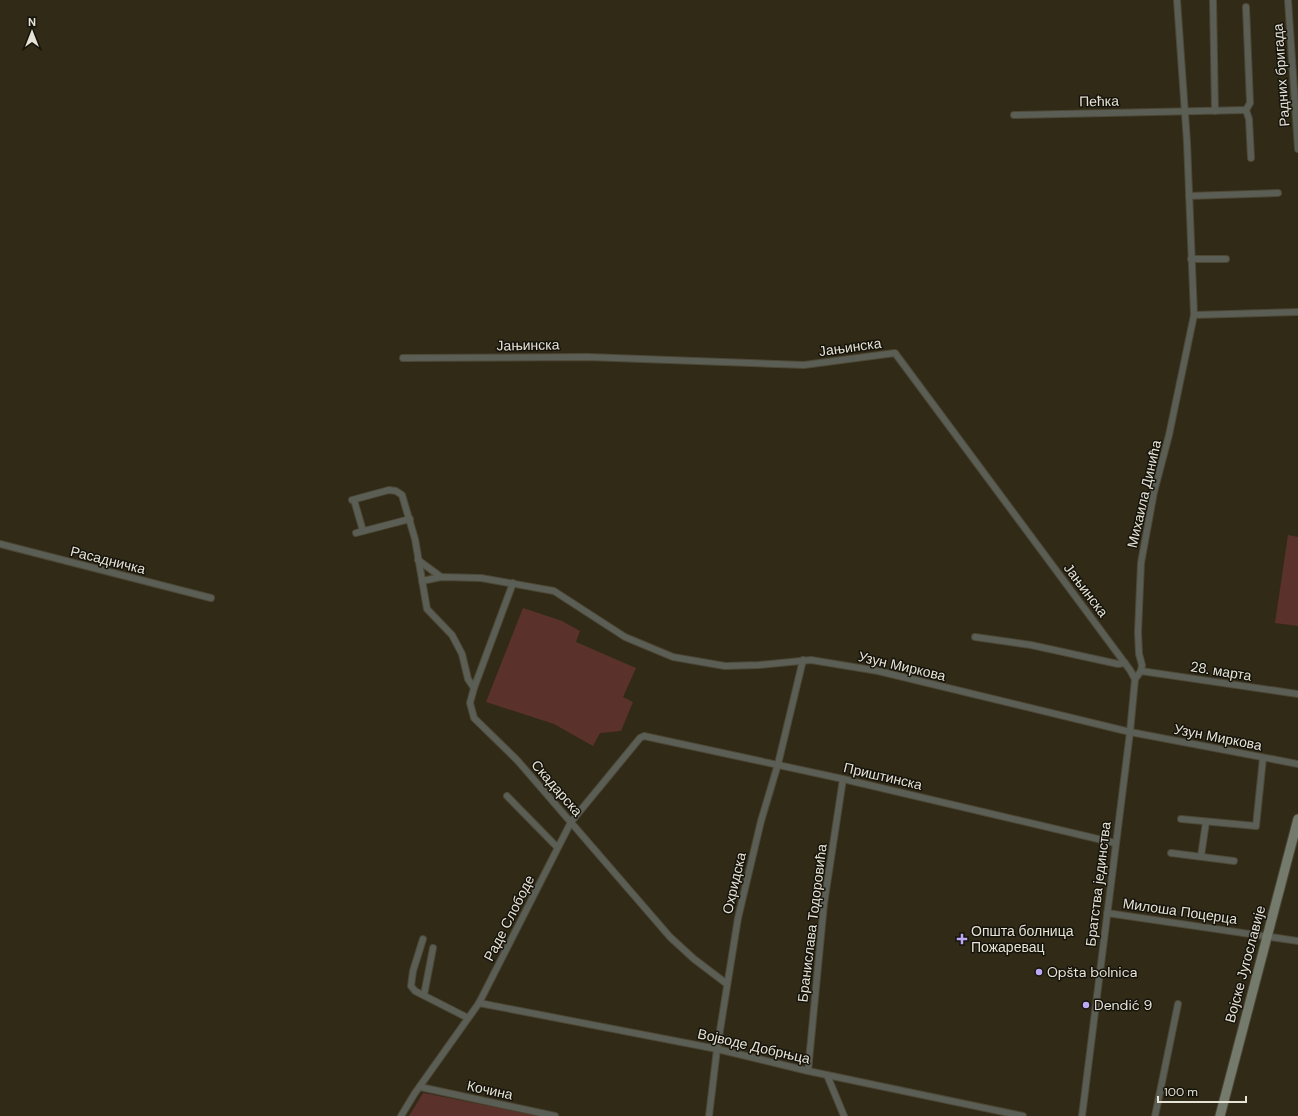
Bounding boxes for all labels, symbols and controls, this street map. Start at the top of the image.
north arrow [12,12,52,52]
text: N [28,15,36,29]
street label: Радних бригада [1268,23,1294,127]
street label: Пећка [1079,92,1119,110]
street label: Јањинска [818,334,883,360]
street label: Јањинска [496,335,560,355]
street label: Михаила Динића [1123,438,1165,550]
street label: Расадничка [69,542,148,578]
street label: Јањинска [1060,559,1112,621]
street label: Узун Миркова [857,647,948,685]
street label: 28. марта [1189,657,1253,685]
street label: Узун Миркова [1172,720,1264,754]
street label: Скадарска [527,756,587,820]
street label: Приштинска [842,758,924,794]
street label: Братства јединства [1081,820,1115,947]
street label: Бранислава Тодоровића [793,843,831,1003]
street label: Охридска [718,850,750,916]
street label: Раде Слободе [480,872,538,964]
street label: Милоша Поцерца [1122,894,1239,928]
street label: Војске Југославије [1221,903,1269,1025]
place label: Општа болница Пожаревац [971,922,1074,956]
marker: Општа болница Пожаревац [956,933,968,945]
place label: Opšta bolnica [1047,963,1137,981]
marker: Opšta bolnica [1034,967,1044,977]
place label: Dendić 9 [1094,996,1152,1014]
marker: Dendić 9 [1081,1000,1091,1010]
street label: Војводе Добрњца [696,1024,812,1068]
street label: Кочина [466,1076,515,1104]
scale bar [1158,1078,1246,1104]
text: 100 m [1164,1084,1198,1100]

